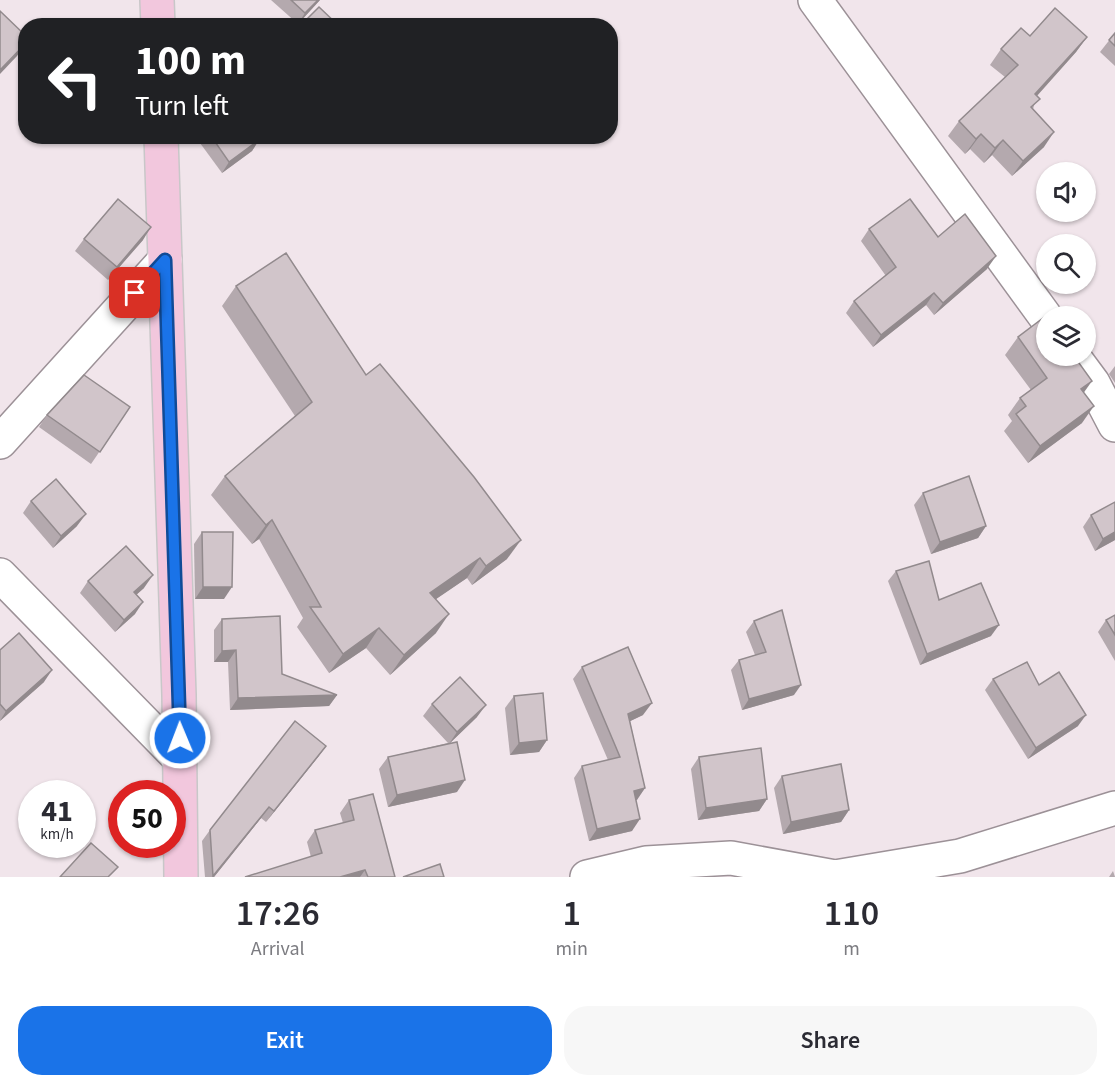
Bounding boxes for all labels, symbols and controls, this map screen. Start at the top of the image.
text: 100 m [135,31,246,91]
icon: left [36,42,114,120]
text: Turn left [135,87,229,126]
map controls [1036,162,1096,366]
button: sound [1036,162,1096,222]
button: search [1036,234,1096,294]
pin [109,267,160,318]
icon: arrive [118,276,151,309]
button: layers [1036,306,1096,366]
position arrow [148,706,212,770]
speed limit sign: 50 [108,780,186,858]
text: 41 [41,790,73,833]
text: km/h [40,824,74,845]
text: 17:26 [236,888,320,939]
text: 1 [562,888,581,939]
text: 110 [824,888,879,939]
text: Arrival [251,935,305,963]
text: min [555,935,588,963]
text: m [843,935,860,963]
button: Exit [18,1006,552,1075]
button: Share [564,1006,1097,1075]

